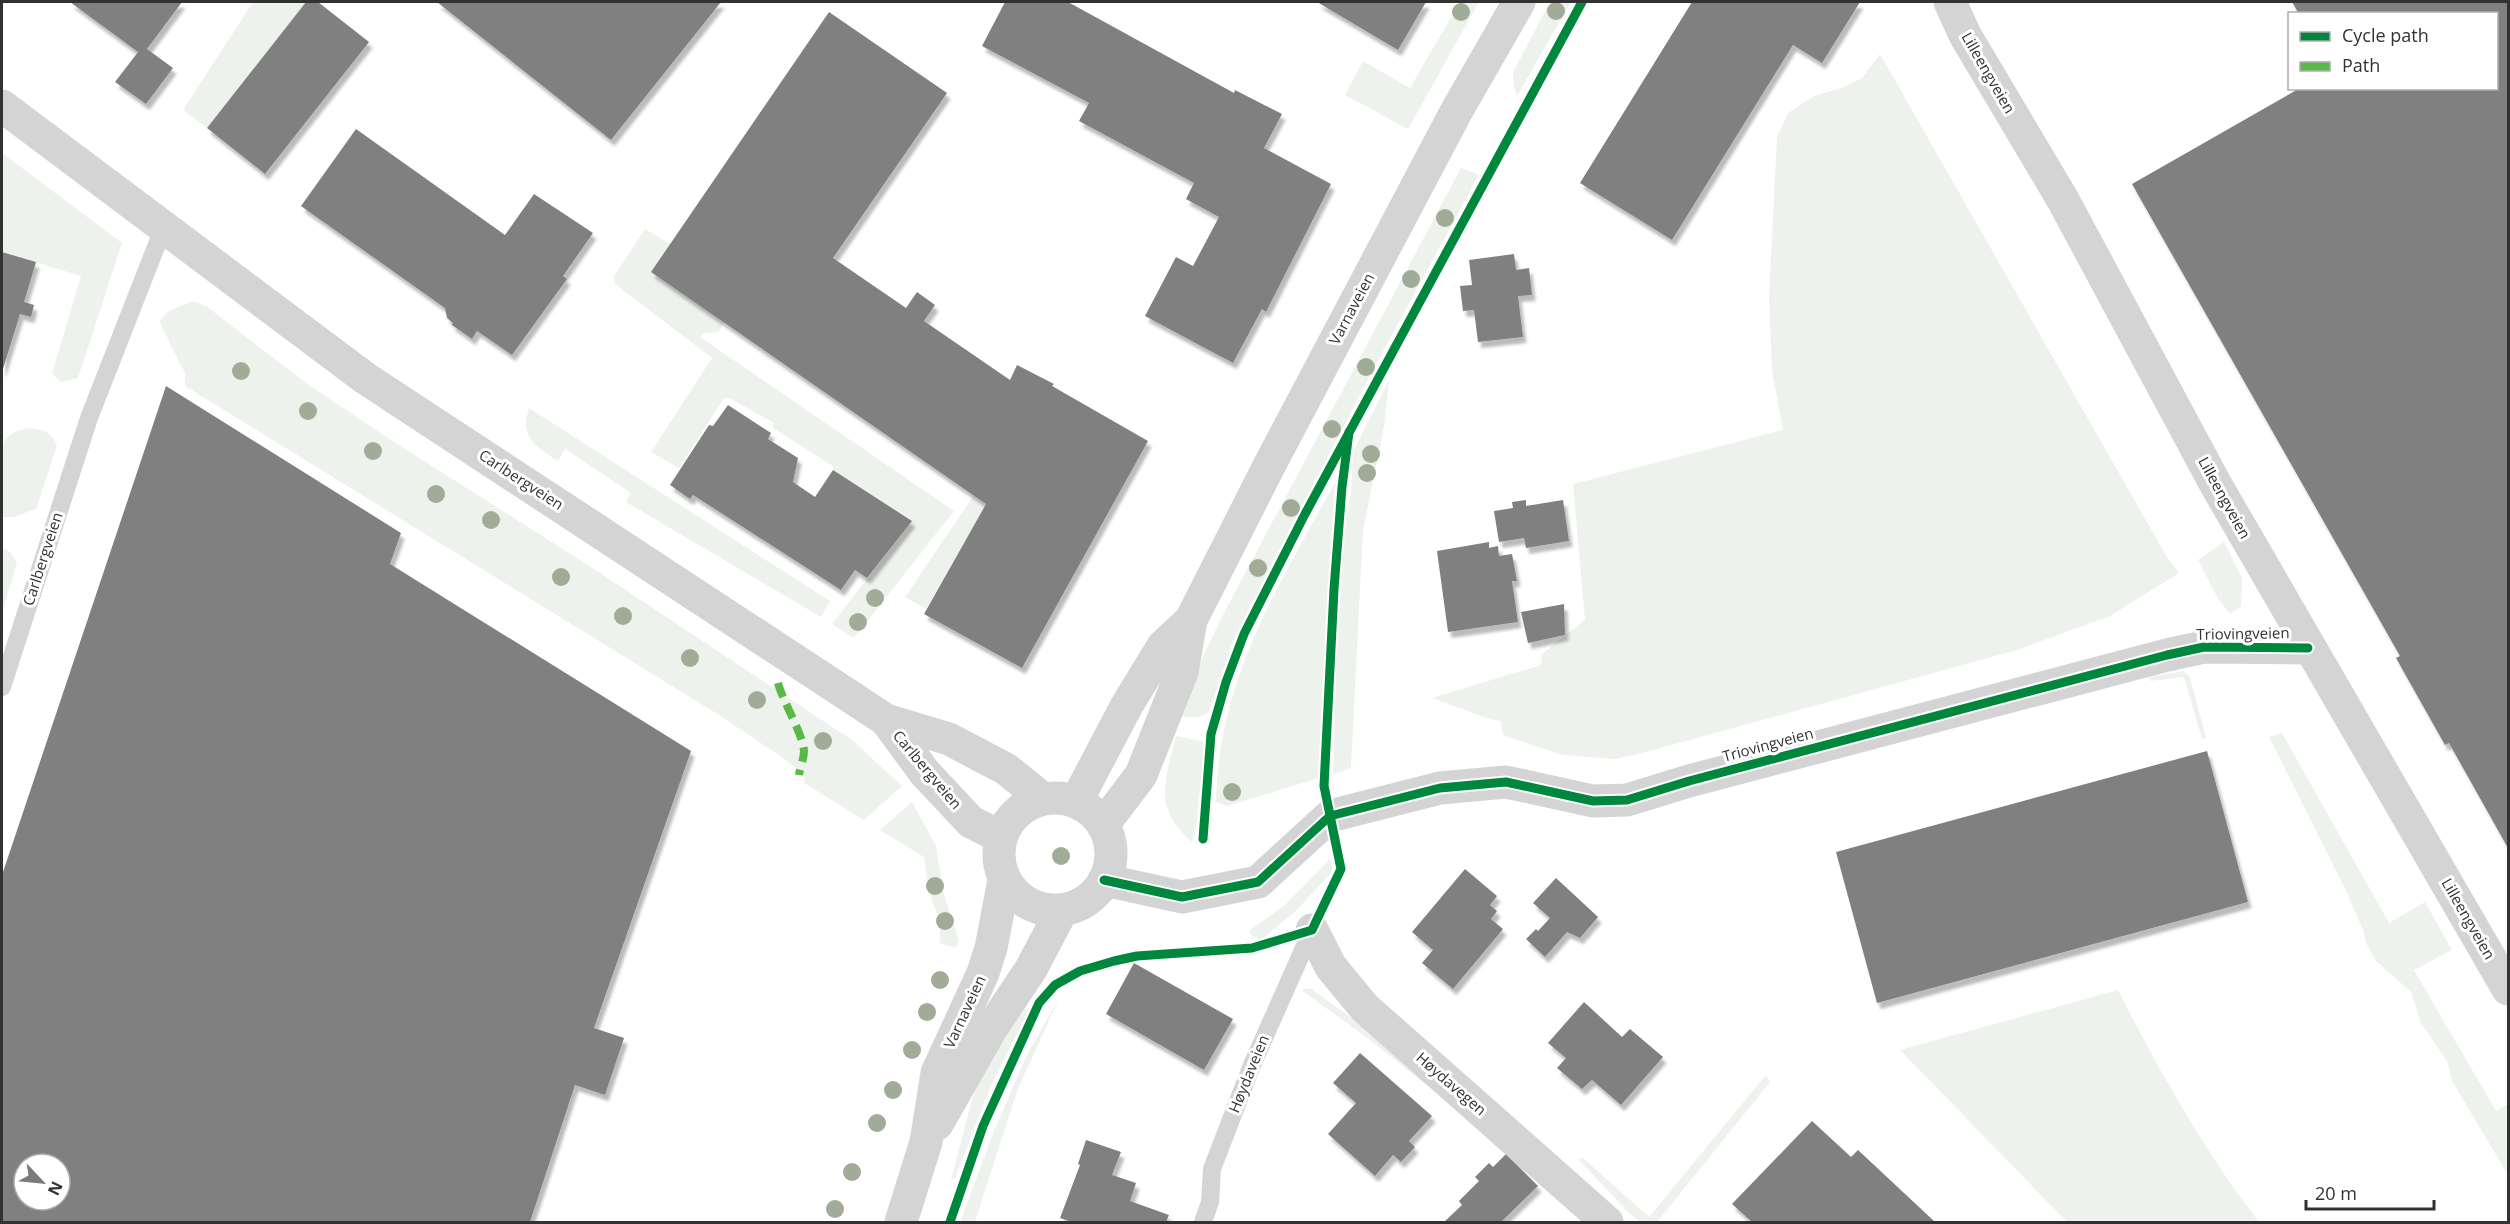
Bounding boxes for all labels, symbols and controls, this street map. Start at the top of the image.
legend [2288,12,2498,90]
text: Cycle path [2342,23,2429,47]
street label: Lilleengveien [1958,28,2020,117]
text: Path [2342,53,2380,77]
street label: Varnaveien [1324,269,1378,348]
street label: Carlbergveien [475,444,568,514]
street label: Lilleengveien [2194,453,2256,542]
street label: Carlbergveien [18,510,67,608]
street label: Triovingveien [2196,622,2290,644]
street label: Triovingveien [1720,722,1815,766]
street label: Carlbergveien [889,726,967,813]
street label: Lilleengveien [2438,874,2500,963]
street label: Varnaveien [938,972,990,1051]
street label: Høydaveien [1223,1032,1273,1116]
street label: Høydavegen [1412,1047,1491,1119]
north arrow [12,1152,72,1212]
scale bar [2306,1173,2434,1211]
text: N [43,1178,68,1199]
text: 20 m [2315,1181,2357,1205]

